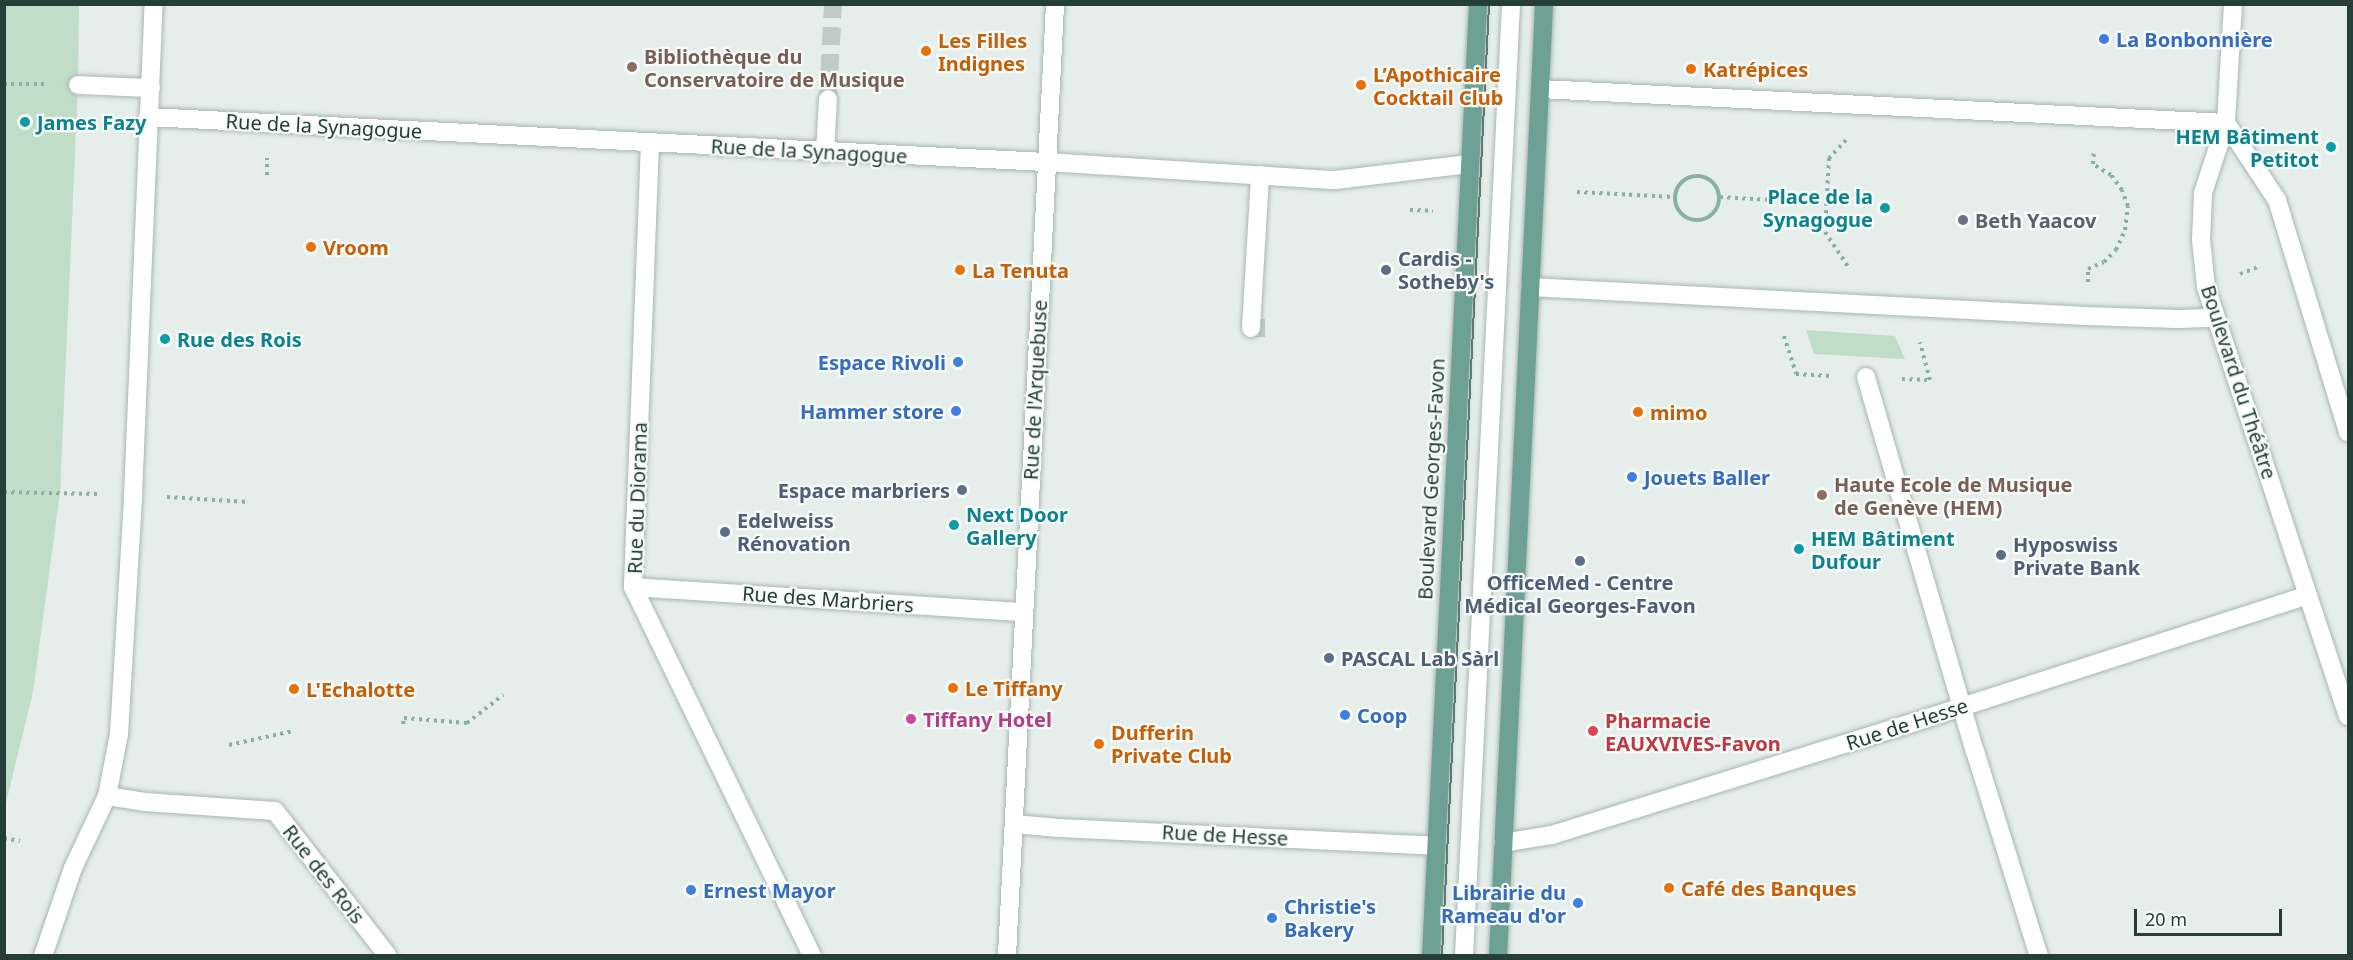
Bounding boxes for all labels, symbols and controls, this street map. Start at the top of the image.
place label: La Bonbonnière [2116,27,2273,51]
place label: Les Filles Indignes [938,28,1027,75]
marker: La Bonbonnière [2097,32,2111,46]
place label: Bibliothèque du Conservatoire de Musique [644,44,905,91]
marker: Les Filles Indignes [919,44,933,58]
place label: Katrépices [1703,57,1808,81]
marker: Bibliothèque du Conservatoire de Musique [625,60,639,74]
place label: L’Apothicaire Cocktail Club [1373,62,1503,109]
marker: Katrépices [1684,62,1698,76]
marker: L’Apothicaire Cocktail Club [1354,78,1368,92]
street label: Rue de la Synagogue [225,109,423,143]
place label: James Fazy [37,110,147,134]
marker: James Fazy [18,115,32,129]
place label: HEM Bâtiment Petitot [2175,124,2319,171]
street label: Rue de la Synagogue [710,134,908,168]
marker: HEM Bâtiment Petitot [2324,140,2338,154]
place label: Place de la Synagogue [1763,184,1873,231]
marker: Place de la Synagogue [1878,201,1892,215]
place label: Beth Yaacov [1975,208,2096,232]
marker: Beth Yaacov [1956,213,1970,227]
place label: Vroom [323,235,389,259]
marker: Vroom [304,240,318,254]
place label: Cardis - Sotheby's [1398,246,1494,293]
place label: La Tenuta [972,258,1069,282]
marker: La Tenuta [953,263,967,277]
marker: Cardis - Sotheby's [1379,263,1393,277]
street label: Boulevard du Théâtre [2196,282,2282,482]
street label: Rue de l'Arquebuse [1018,299,1052,481]
place label: Rue des Rois [177,327,302,351]
marker: Rue des Rois [158,332,172,346]
place label: Espace Rivoli [818,350,946,374]
marker: Espace Rivoli [951,355,965,369]
street label: Boulevard Georges-Favon [1413,358,1449,600]
place label: Hammer store [800,399,944,423]
place label: mimo [1650,400,1707,424]
marker: Hammer store [949,404,963,418]
marker: mimo [1631,405,1645,419]
street label: Rue du Diorama [622,422,652,574]
place label: Jouets Baller [1644,465,1770,489]
marker: Jouets Baller [1625,470,1639,484]
place label: Haute Ecole de Musique de Genève (HEM) [1834,472,2072,519]
place label: Espace marbriers [778,478,950,502]
marker: Espace marbriers [955,483,969,497]
marker: Haute Ecole de Musique de Genève (HEM) [1815,488,1829,502]
place label: Next Door Gallery [966,502,1068,549]
place label: Edelweiss Rénovation [737,508,851,555]
marker: Next Door Gallery [947,518,961,532]
marker: Edelweiss Rénovation [718,525,732,539]
place label: HEM Bâtiment Dufour [1811,526,1955,573]
place label: Hyposwiss Private Bank [2013,532,2140,579]
marker: HEM Bâtiment Dufour [1792,542,1806,556]
marker: Hyposwiss Private Bank [1994,548,2008,562]
marker: OfficeMed - Centre Médical Georges-Favon [1573,554,1587,568]
place label: OfficeMed - Centre Médical Georges-Favon [1464,570,1696,617]
street label: Rue des Marbriers [741,581,915,617]
place label: PASCAL Lab Sàrl [1341,646,1499,670]
marker: PASCAL Lab Sàrl [1322,651,1336,665]
place label: Le Tiffany [965,676,1063,700]
place label: L'Echalotte [306,677,415,701]
marker: Le Tiffany [946,681,960,695]
marker: L'Echalotte [287,682,301,696]
street label: Rue de Hesse [1843,693,1971,755]
place label: Coop [1357,703,1407,727]
place label: Tiffany Hotel [923,707,1052,731]
marker: Coop [1338,708,1352,722]
place label: Pharmacie EAUXVIVES-Favon [1605,708,1781,755]
marker: Tiffany Hotel [904,712,918,726]
place label: Dufferin Private Club [1111,720,1232,767]
marker: Pharmacie EAUXVIVES-Favon [1586,724,1600,738]
marker: Dufferin Private Club [1092,737,1106,751]
street label: Rue des Rois [278,820,370,928]
street label: Rue de Hesse [1161,820,1289,850]
place label: Café des Banques [1681,876,1856,900]
place label: Ernest Mayor [703,878,836,902]
place label: Librairie du Rameau d'or [1441,880,1566,927]
marker: Café des Banques [1662,881,1676,895]
marker: Ernest Mayor [684,883,698,897]
place label: Christie's Bakery [1284,894,1376,941]
marker: Librairie du Rameau d'or [1571,896,1585,910]
scale bar [2137,897,2286,935]
text: 20 m [2145,907,2187,931]
marker: Christie's Bakery [1265,911,1279,925]

